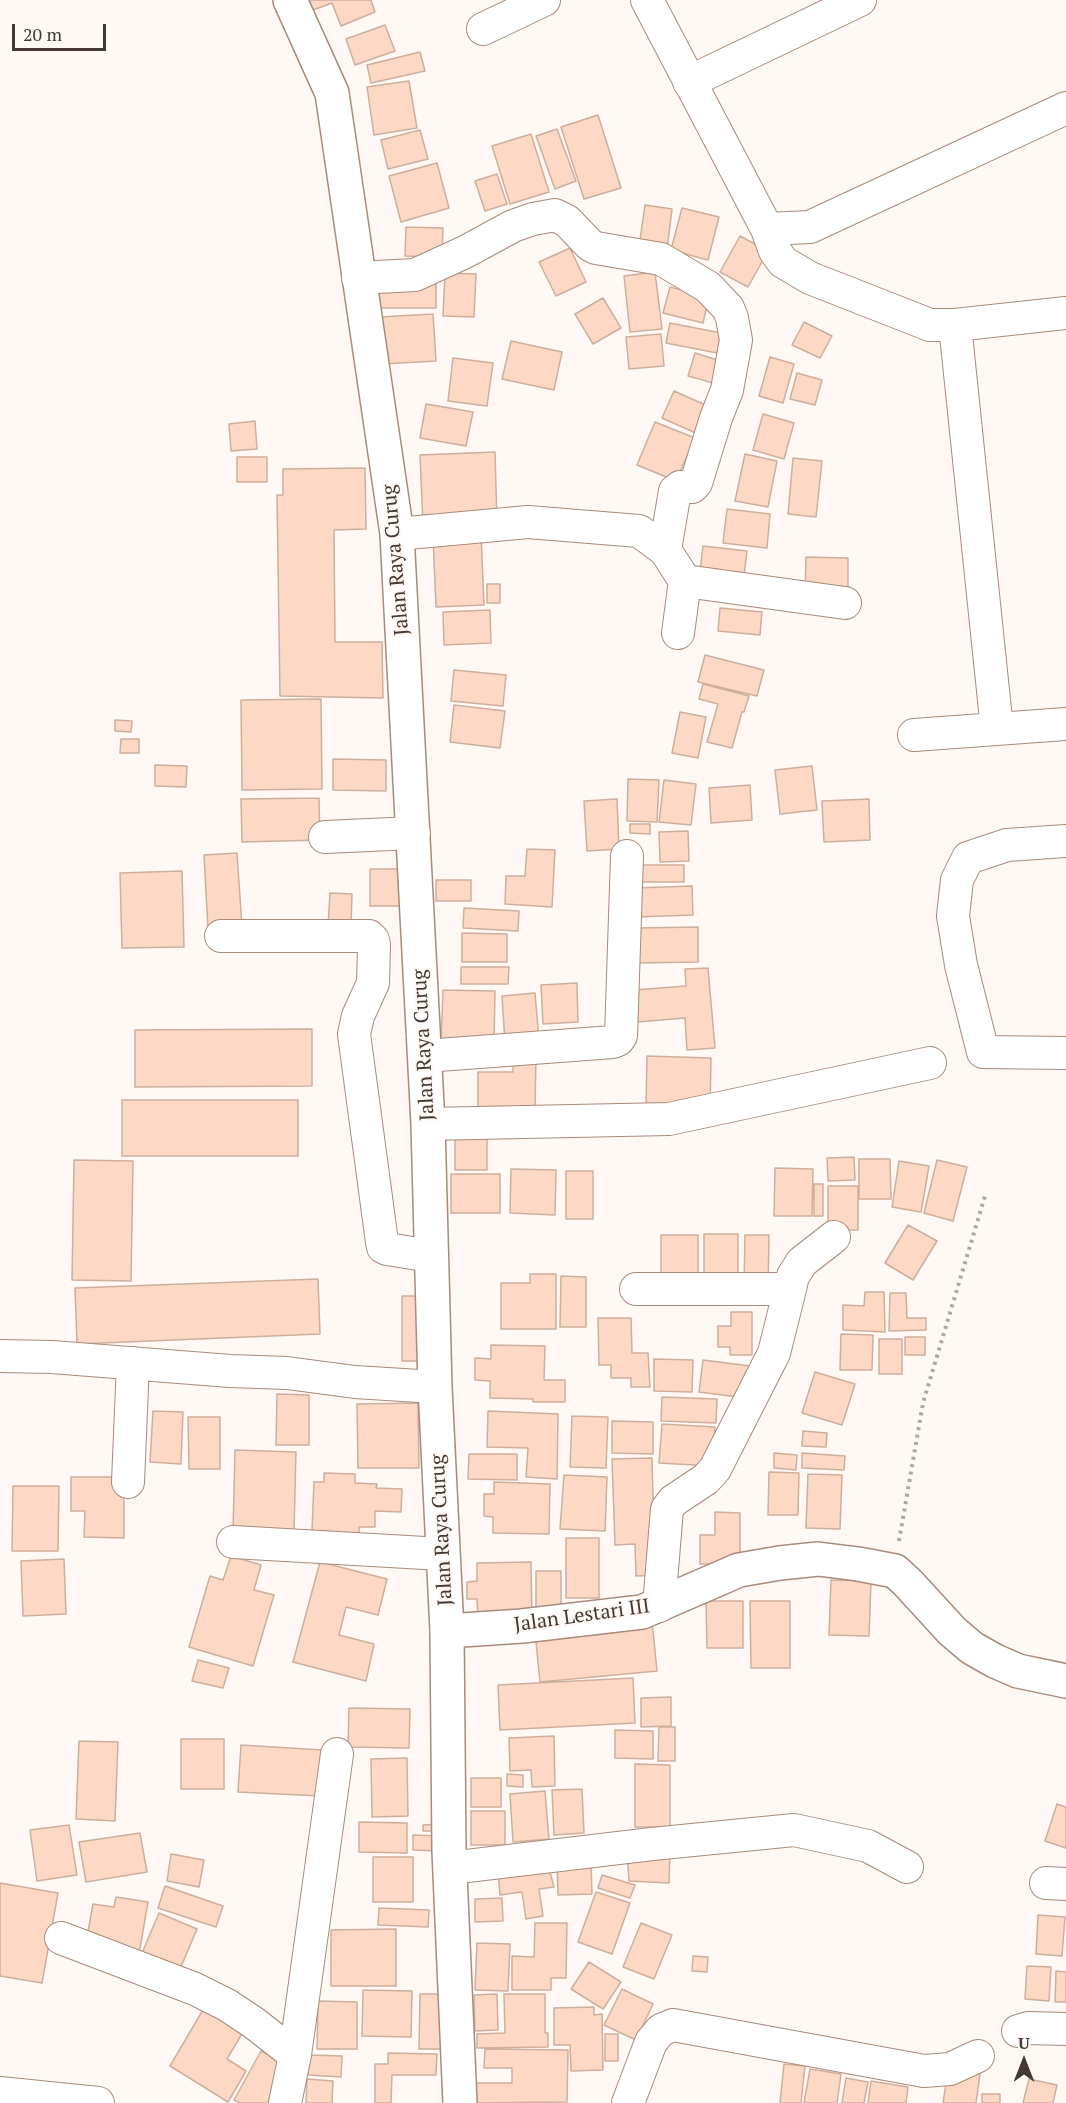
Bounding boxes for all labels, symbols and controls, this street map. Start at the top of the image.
scale bar [15,12,110,50]
text: 20 m [23,22,62,46]
street label: Jalan Raya Curug [377,483,415,637]
street label: Jalan Raya Curug [408,969,440,1121]
street label: Jalan Raya Curug [426,1454,458,1606]
street label: Jalan Lestari III [513,1595,651,1637]
north arrow [994,2031,1054,2091]
text: U [1018,2032,1030,2054]

